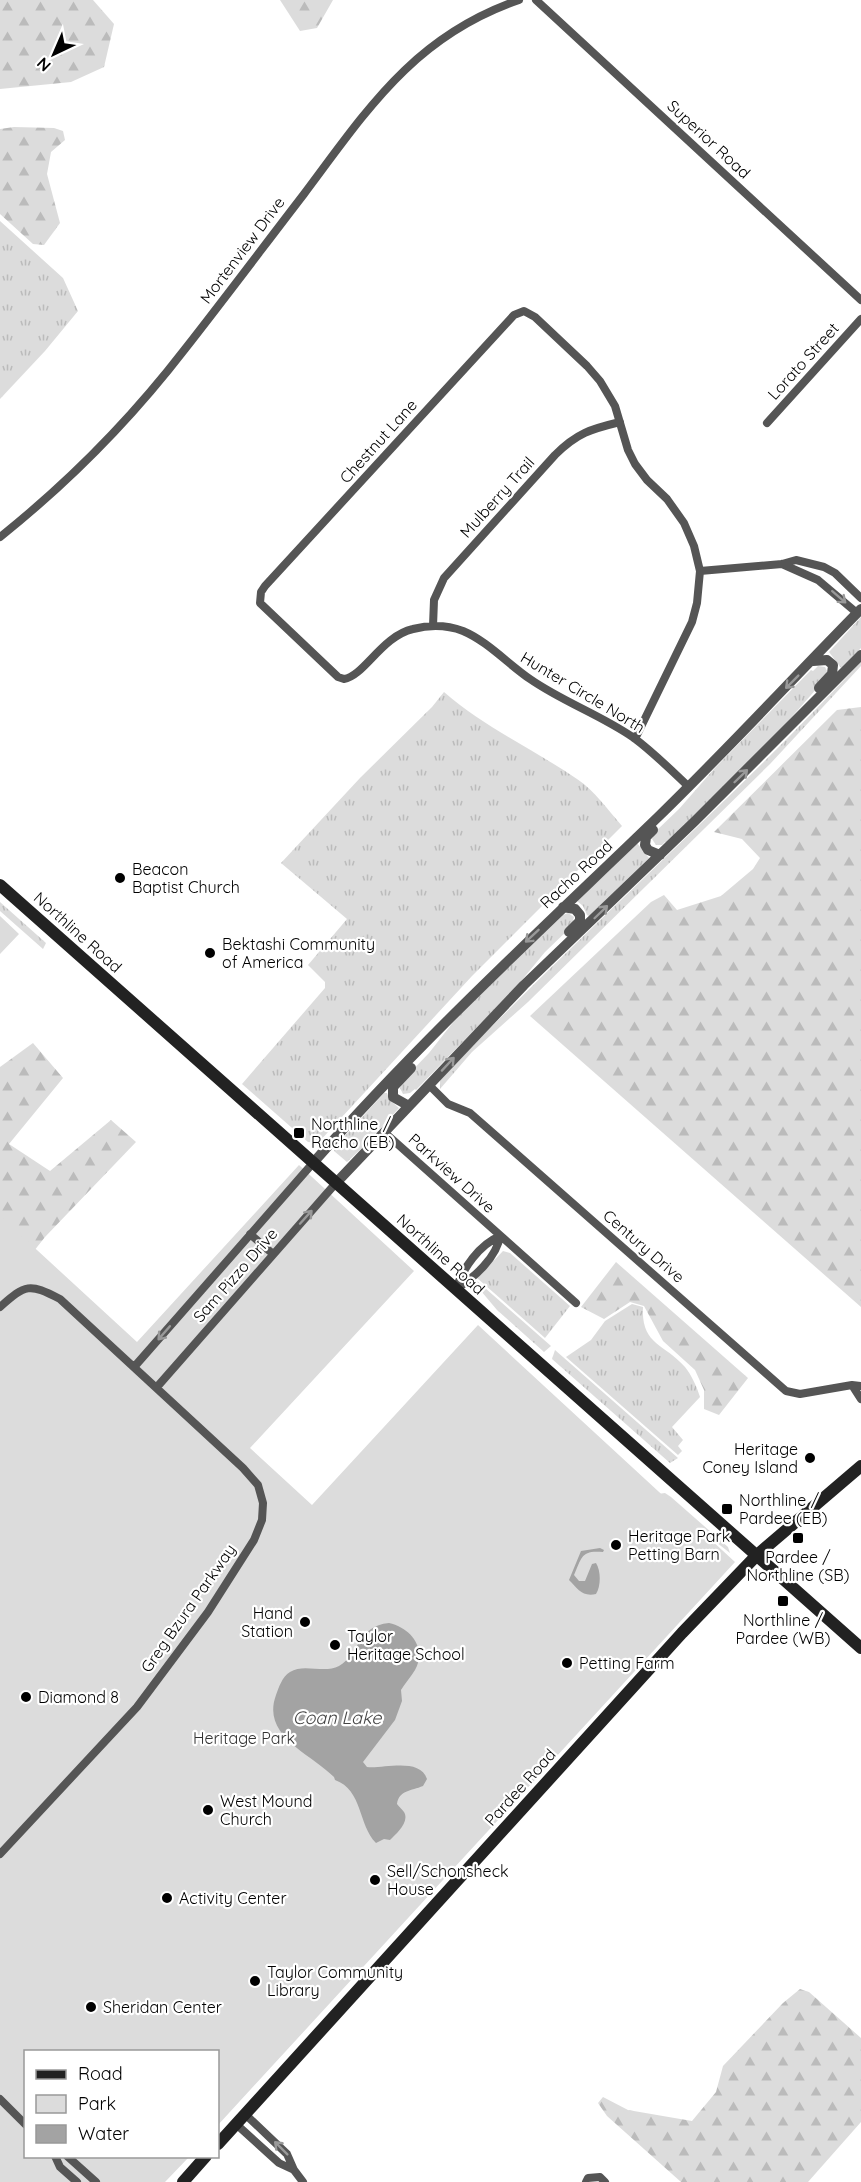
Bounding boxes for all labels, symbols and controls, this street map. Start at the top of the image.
north arrow [24,24,84,84]
text: N [32,54,55,76]
street label: Superior Road [663,95,755,183]
street label: Mortenview Drive [195,193,289,307]
street label: Lorato Street [763,318,843,404]
street label: Chestnut Lane [335,395,421,487]
street label: Mulberry Trail [455,452,539,542]
one-way arrow [831,590,846,604]
street label: Hunter Circle North [517,647,649,737]
one-way arrow [784,674,799,689]
one-way arrow [734,769,749,784]
street label: Racho Road [536,835,616,913]
place label: Beacon Baptist Church [132,859,240,897]
marker: Beacon Baptist Church [113,871,127,885]
street label: Northline Road [30,887,126,977]
one-way arrow [593,904,608,919]
one-way arrow [525,929,540,943]
place label: Bektashi Community of America [222,934,375,972]
marker: Bektashi Community of America [203,946,217,960]
one-way arrow [441,1057,456,1072]
place label: Northline / Racho (EB) [311,1114,394,1152]
marker: Northline / Racho (EB) [292,1126,306,1140]
street label: Parkview Drive [405,1129,499,1217]
street label: Century Drive [599,1205,689,1287]
street label: Northline Road [393,1209,489,1299]
one-way arrow [299,1210,313,1225]
street label: Sam Pizzo Drive [189,1224,281,1326]
one-way arrow [157,1325,170,1341]
place label: Heritage Coney Island [702,1439,798,1477]
marker: Heritage Coney Island [803,1451,817,1465]
place label: Northline / Pardee (EB) [739,1490,828,1528]
marker: Northline / Pardee (EB) [720,1502,734,1516]
place label: Heritage Park Petting Barn [628,1526,730,1564]
marker: Pardee / Northline (SB) [791,1531,805,1545]
marker: Heritage Park Petting Barn [609,1538,623,1552]
street label: Greg Bzura Parkway [136,1540,240,1676]
place label: Pardee / Northline (SB) [746,1547,850,1585]
marker: Northline / Pardee (WB) [776,1594,790,1608]
place label: Hand Station [241,1603,293,1641]
place label: Northline / Pardee (WB) [736,1610,830,1648]
marker: Hand Station [298,1615,312,1629]
place label: Taylor Heritage School [347,1626,465,1664]
marker: Taylor Heritage School [328,1638,342,1652]
place label: Petting Farm [579,1653,674,1673]
marker: Petting Farm [560,1656,574,1670]
place label: Diamond 8 [38,1687,119,1707]
marker: Diamond 8 [19,1690,33,1704]
water label: Coan Lake [293,1706,382,1729]
park label: Heritage Park [193,1728,295,1748]
street label: Pardee Road [480,1744,560,1830]
place label: West Mound Church [220,1791,313,1829]
marker: West Mound Church [201,1803,215,1817]
place label: Sell/Schonsheck House [387,1861,509,1899]
marker: Sell/Schonsheck House [368,1873,382,1887]
place label: Activity Center [179,1888,287,1908]
marker: Activity Center [160,1891,174,1905]
place label: Taylor Community Library [267,1962,403,2000]
marker: Taylor Community Library [248,1974,262,1988]
place label: Sheridan Center [103,1997,222,2017]
marker: Sheridan Center [84,2000,98,2014]
legend [24,2050,219,2158]
text: Road [78,2062,123,2085]
text: Park [78,2092,116,2115]
text: Water [78,2122,129,2145]
one-way arrow [273,2141,288,2156]

